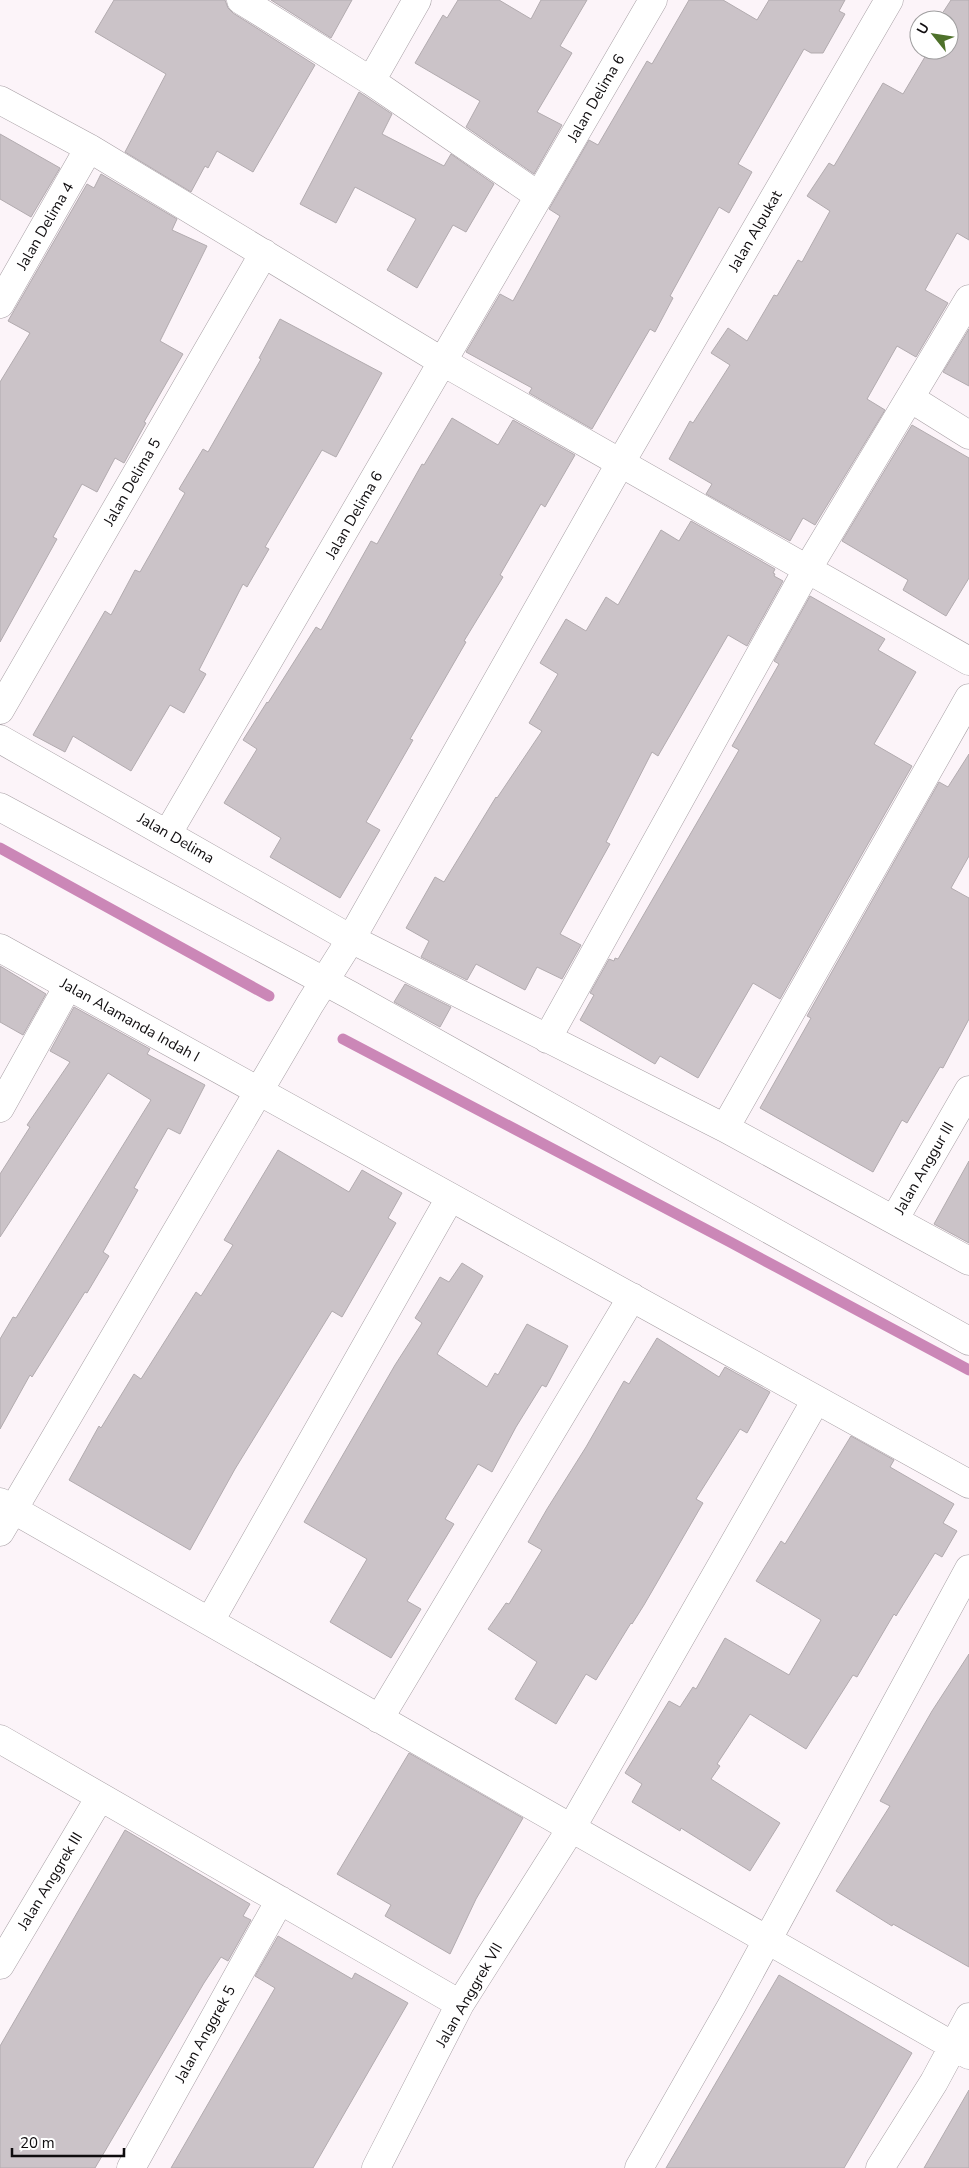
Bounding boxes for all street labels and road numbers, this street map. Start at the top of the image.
street label: Jalan Delima 6 [562,50,629,146]
street label: Jalan Delima 4 [11,178,78,274]
street label: Jalan Alpukat [723,186,787,276]
street label: Jalan Delima 5 [98,434,165,530]
street label: Jalan Delima 6 [320,467,387,563]
street label: Jalan Delima [133,807,218,868]
street label: Jalan Alamanda Indah I [56,973,203,1067]
street label: Jalan Anggur III [889,1118,959,1219]
street label: Jalan Anggrek III [12,1828,87,1934]
street label: Jalan Anggrek VII [431,1939,507,2052]
street label: Jalan Anggrek 5 [170,1982,240,2087]

